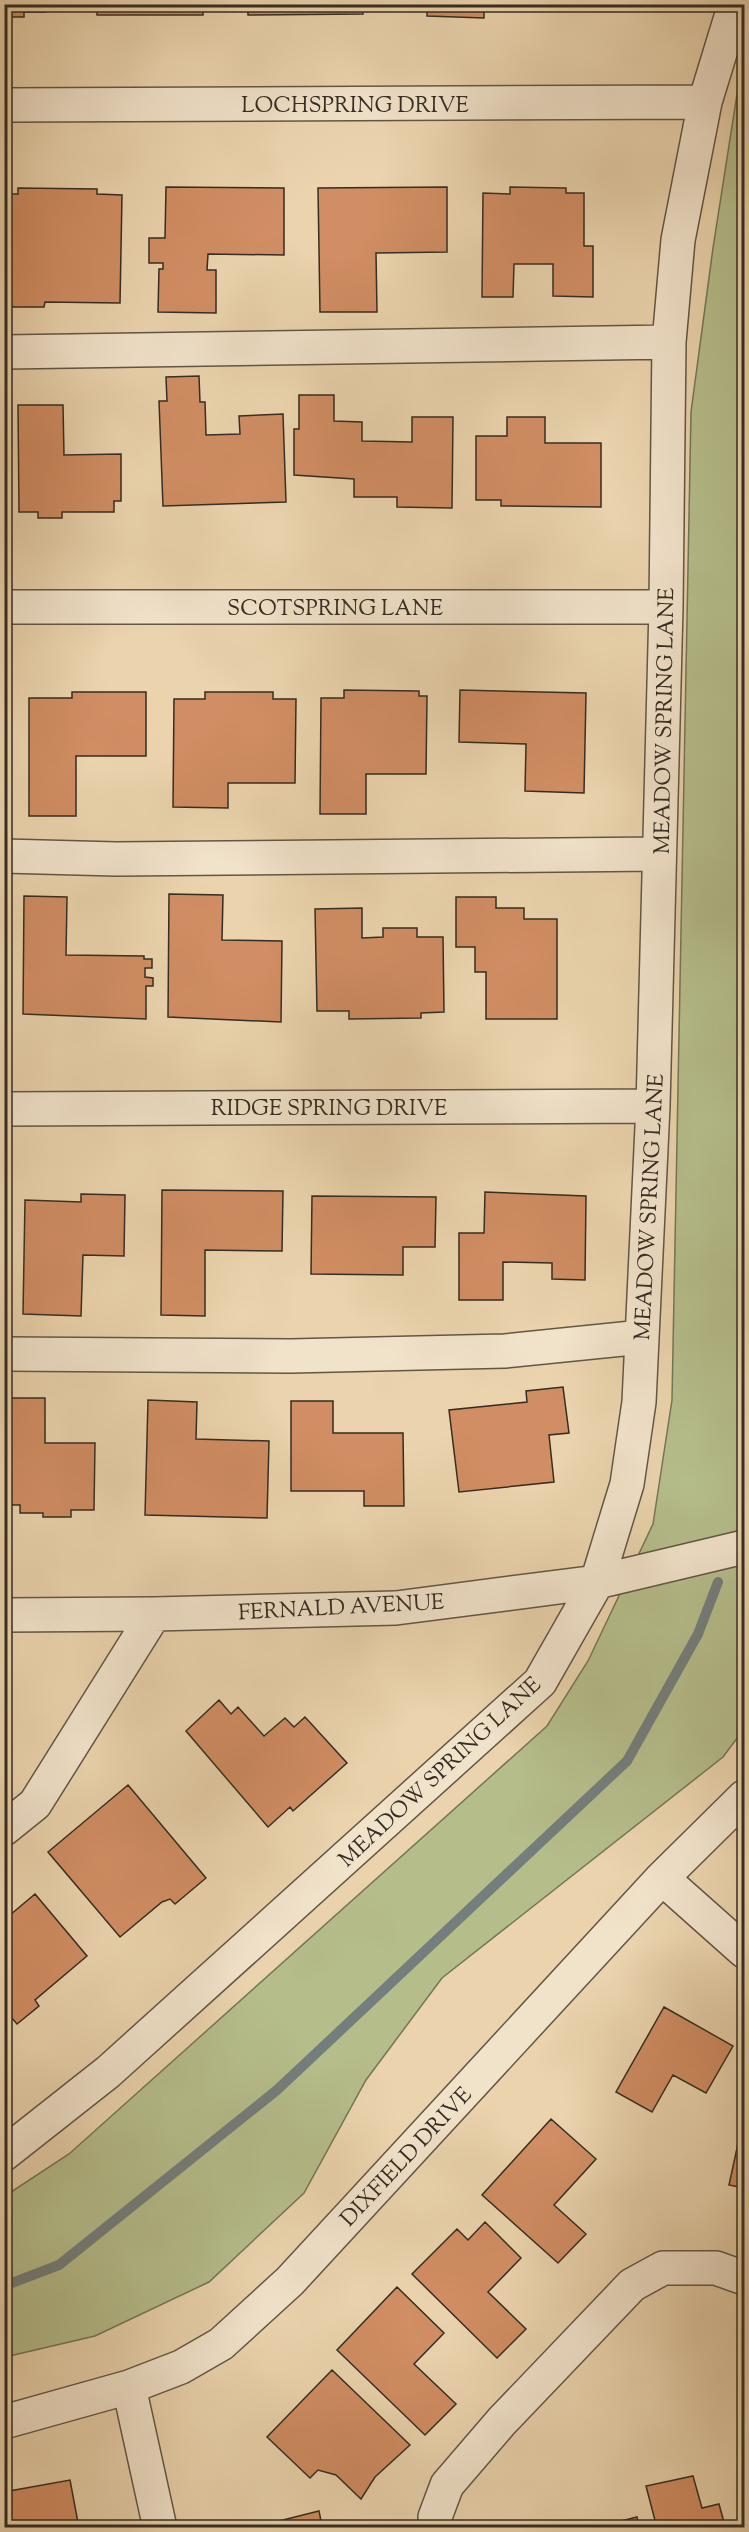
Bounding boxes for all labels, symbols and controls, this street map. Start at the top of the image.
street label: LOCHSPRING DRIVE [241,91,469,123]
street label: MEADOW SPRING LANE [648,587,684,855]
street label: SCOTSPRING LANE [227,594,443,626]
street label: MEADOW SPRING LANE [628,1073,674,1341]
street label: RIDGE SPRING DRIVE [211,1094,447,1126]
street label: FERNALD AVENUE [237,1588,445,1630]
street label: MEADOW SPRING LANE [333,1670,550,1876]
street label: DIXFIELD DRIVE [334,2081,481,2235]

